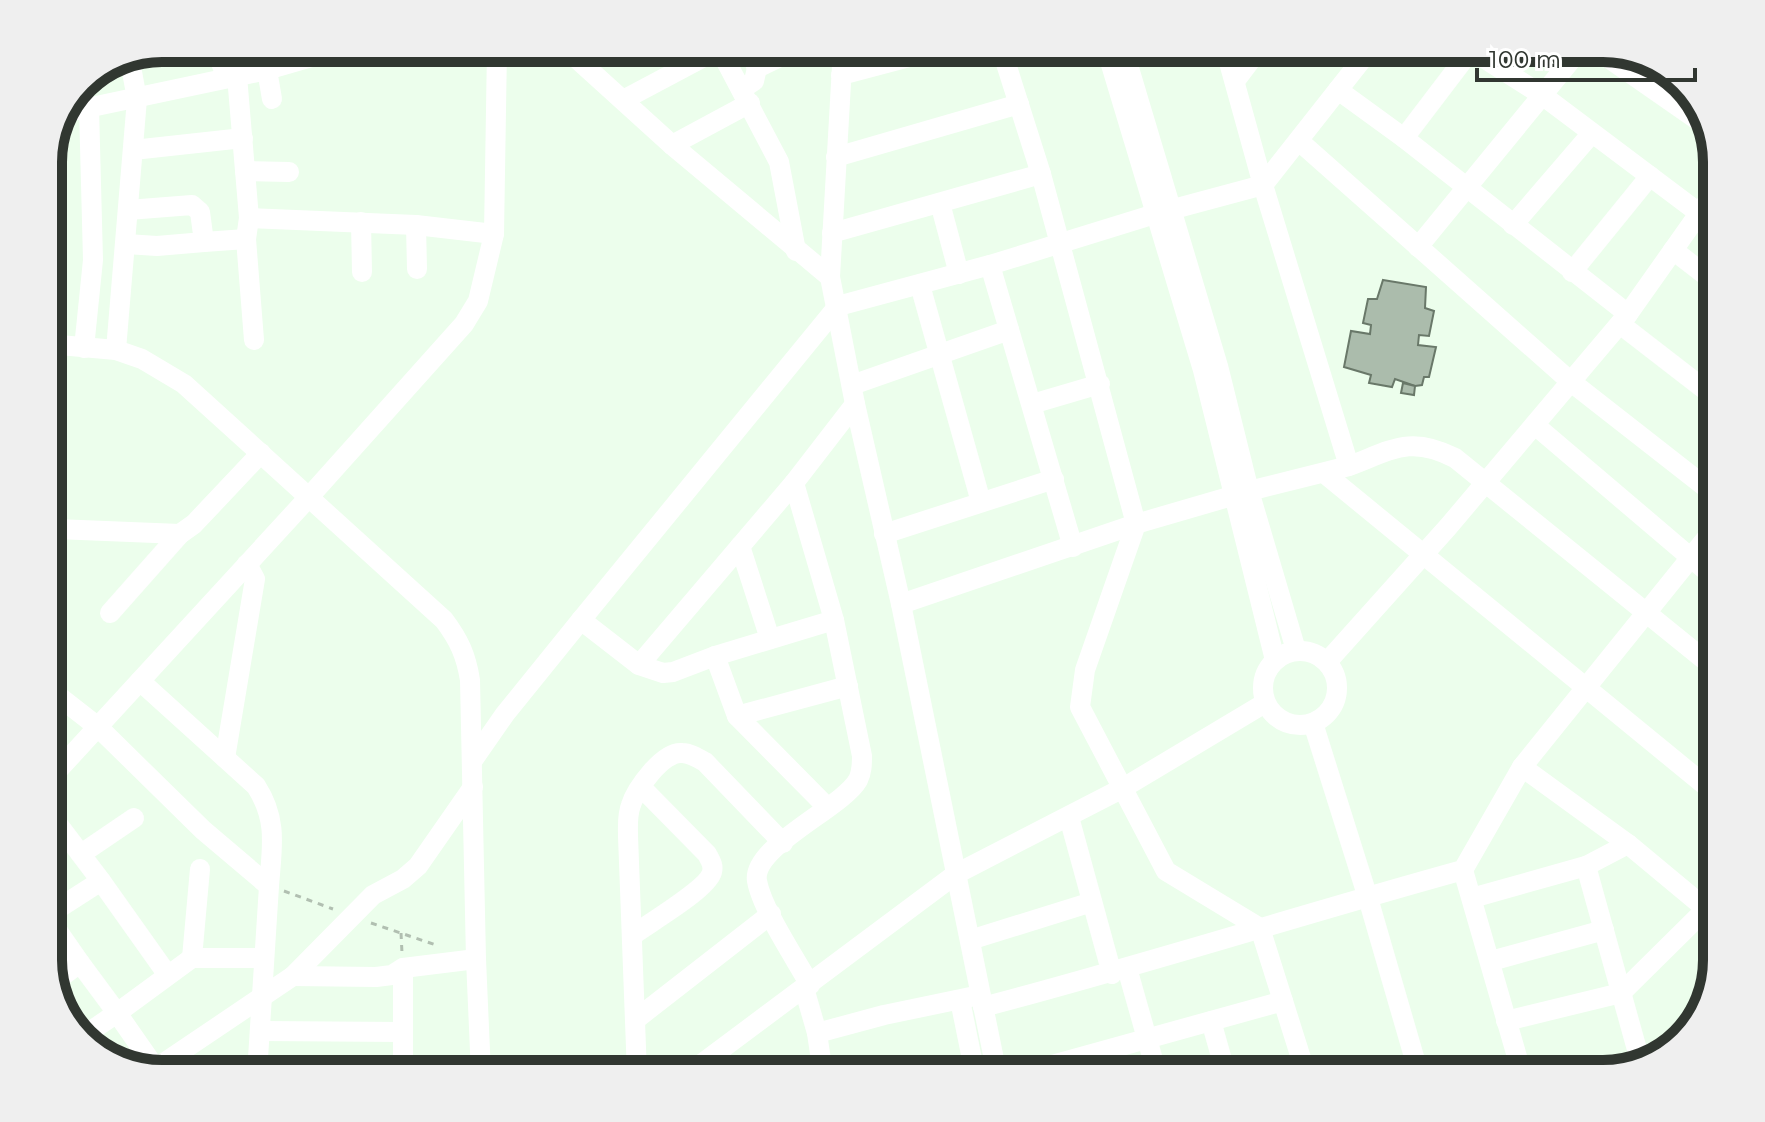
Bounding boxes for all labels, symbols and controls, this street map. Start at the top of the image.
scale bar [1477,32,1695,82]
text: 100 m [1489,45,1561,74]

